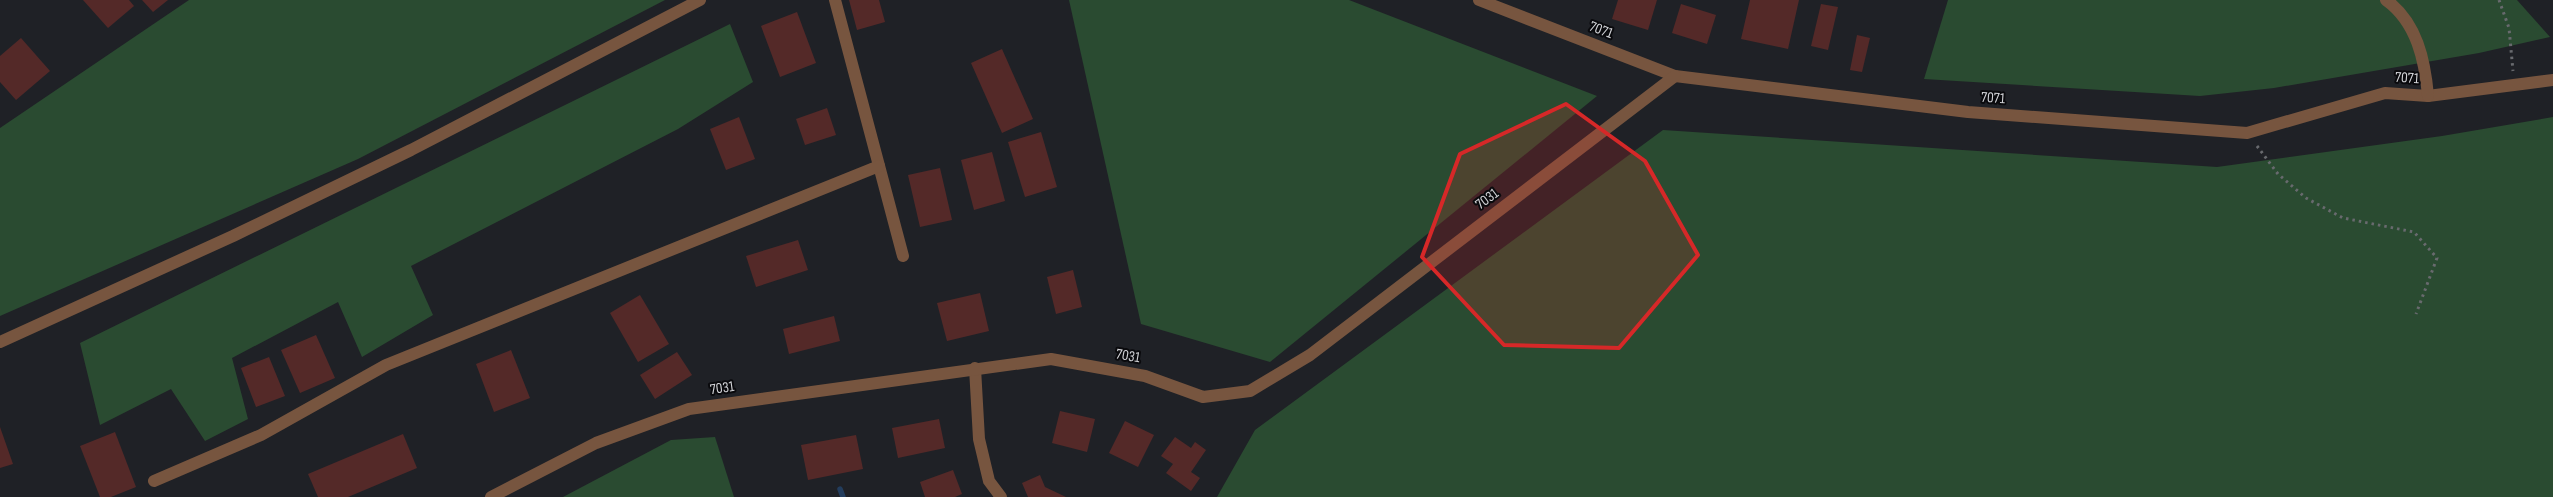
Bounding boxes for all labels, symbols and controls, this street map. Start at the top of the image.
street label: 7071 [1586,17,1616,43]
street label: 7071 [2394,68,2420,88]
street label: 7071 [1980,88,2006,108]
street label: 7031 [1472,184,1503,214]
street label: 7031 [1114,345,1142,368]
street label: 7031 [709,377,736,399]

